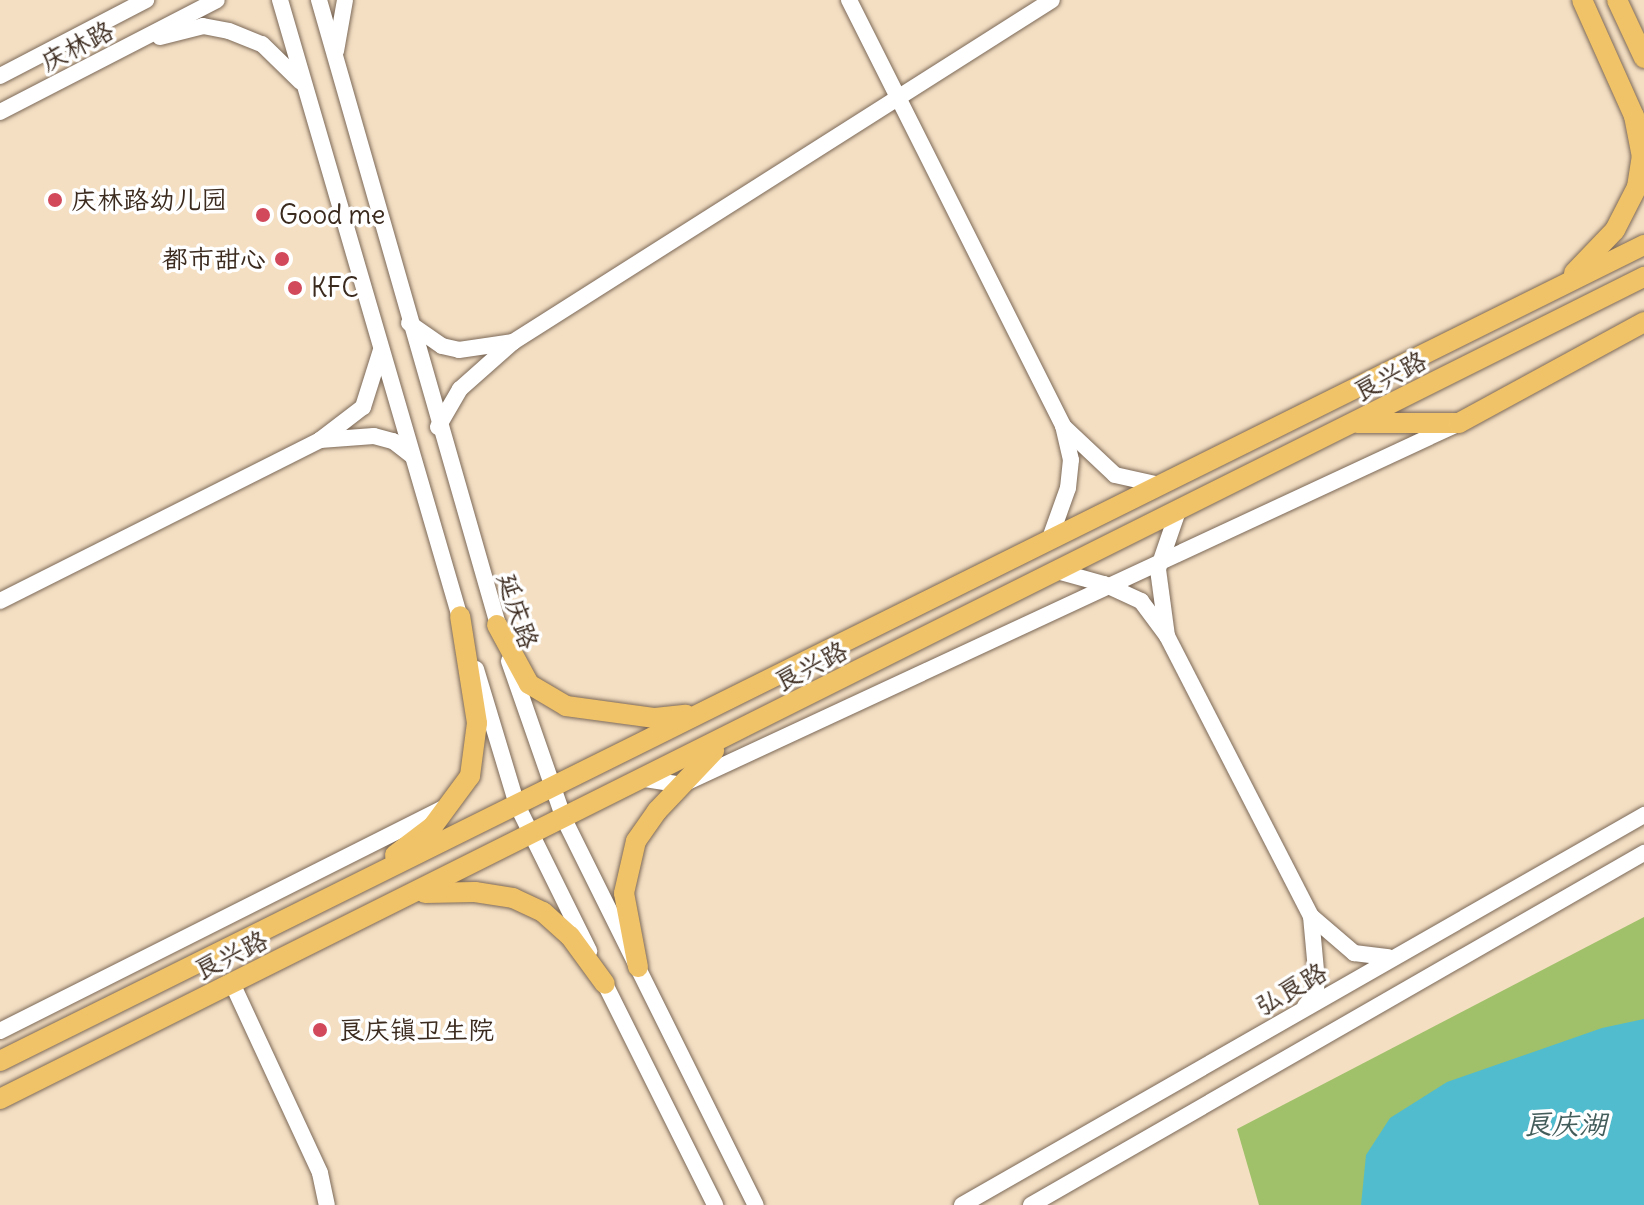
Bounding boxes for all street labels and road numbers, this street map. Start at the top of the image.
street label: 庆林路 [35,14,119,78]
street label: 良兴路 [1348,344,1432,408]
street label: 延庆路 [491,569,545,653]
street label: 良兴路 [769,634,853,698]
street label: 良兴路 [189,924,273,986]
street label: 弘良路 [1249,956,1333,1022]

